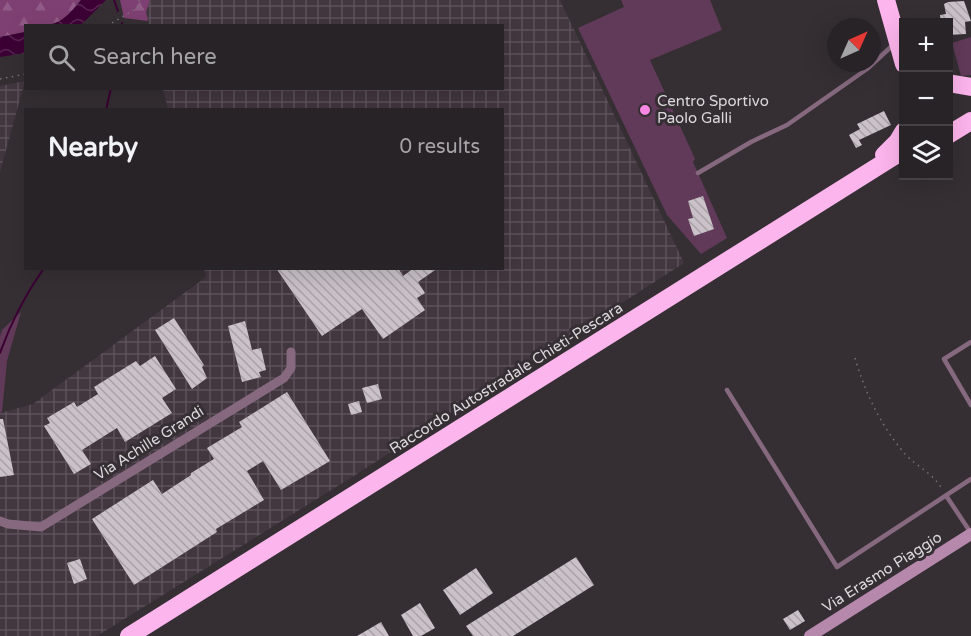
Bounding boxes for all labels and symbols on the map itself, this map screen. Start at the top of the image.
north arrow [827,18,881,72]
place label: Centro Sportivo Paolo Galli [657,92,769,127]
marker: Centro Sportivo Paolo Galli [638,103,652,117]
street label: Raccordo Autostradale Chieti-Pescara [386,298,626,458]
street label: Via Achille Grandi [91,402,207,484]
street label: Via Erasmo Piaggio [819,528,945,616]

